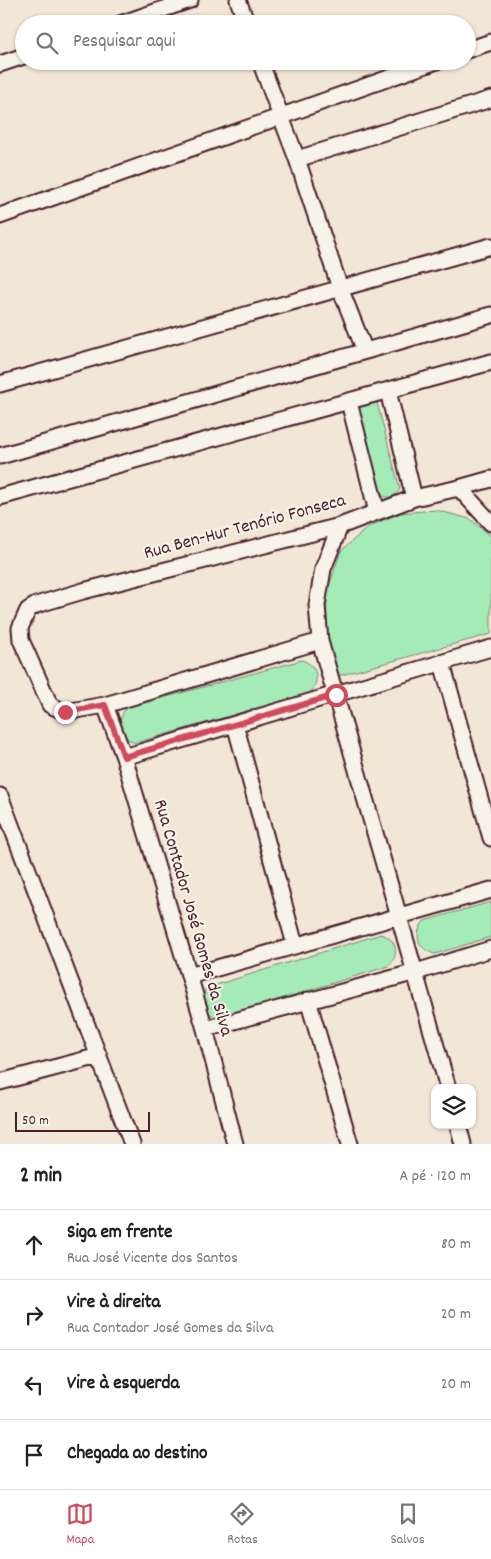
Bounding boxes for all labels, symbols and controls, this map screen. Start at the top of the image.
search box [15,15,476,70]
icon: search [33,29,61,57]
text: Pesquisar aqui [73,29,175,56]
street label: Rua Ben-Hur Tenório Fonseca [141,488,350,568]
route start [325,684,348,707]
route end [54,701,77,724]
street label: Rua Contador José Gomes da Silva [145,796,239,1041]
map controls [431,1084,476,1129]
button: layers [431,1084,476,1129]
scale bar [15,1109,150,1132]
text: 50 m [22,1111,49,1131]
text: 2 min [20,1162,62,1192]
text: A pé · 120 m [399,1165,471,1188]
text: Siga em frente [67,1220,172,1247]
icon: ahead [20,1231,48,1259]
text: 80 m [441,1233,471,1256]
text: Rua José Vicente dos Santos [67,1247,238,1270]
text: Vire à direita [67,1290,160,1317]
icon: right [20,1301,48,1329]
text: 20 m [441,1303,471,1326]
text: Rua Contador José Gomes da Silva [67,1317,273,1340]
icon: left [20,1371,48,1399]
text: Vire à esquerda [67,1371,179,1398]
text: 20 m [441,1373,471,1396]
icon: arrive [20,1441,48,1469]
text: Chegada ao destino [67,1441,208,1468]
tab: Mapa [66,1500,94,1550]
tab: Rotas [227,1500,258,1550]
tab: Salvos [391,1500,425,1550]

